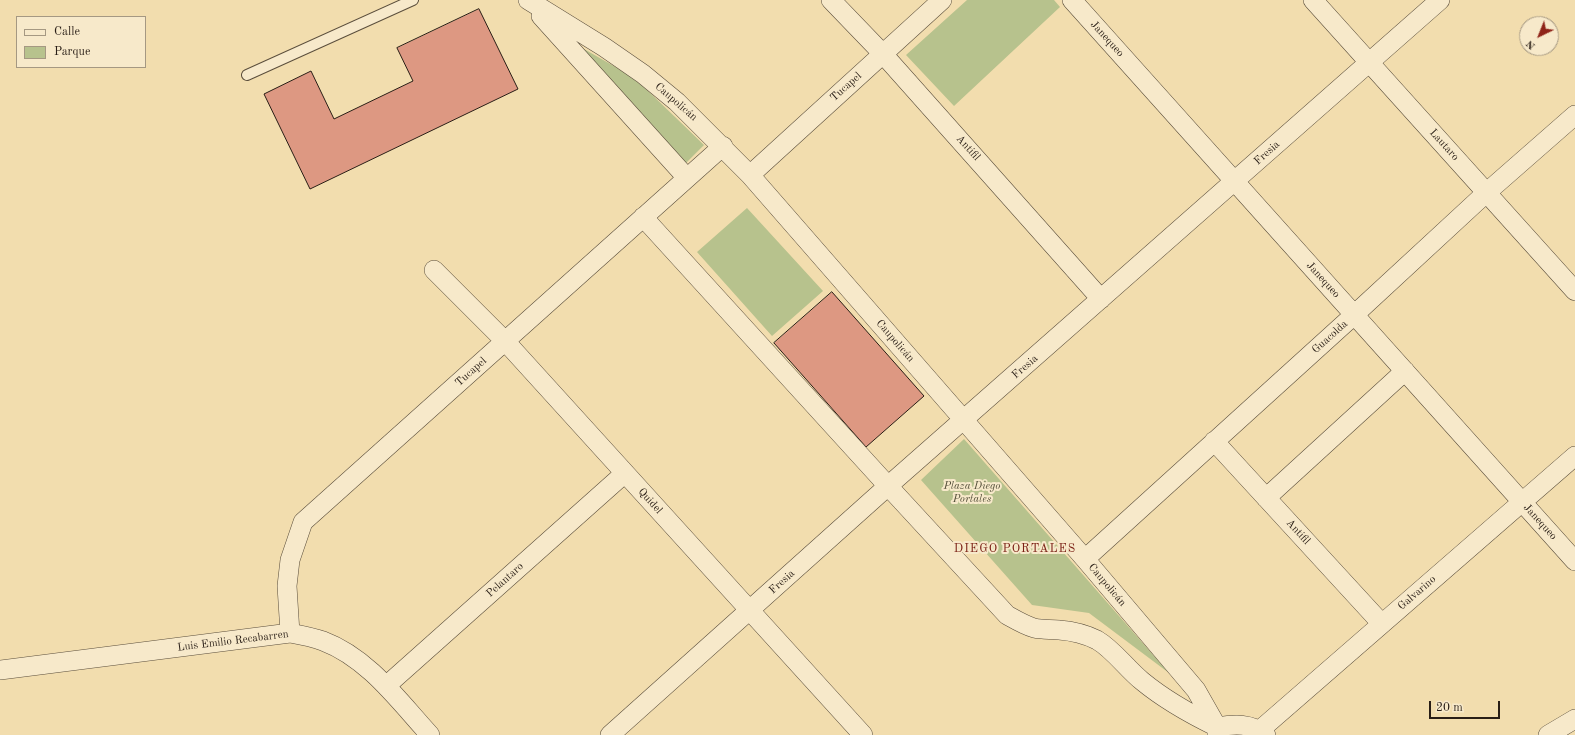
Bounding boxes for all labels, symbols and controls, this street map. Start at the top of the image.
legend [16,16,146,68]
north arrow [1519,16,1559,56]
street label: Janequeo [1087,18,1127,60]
text: Calle [54,26,80,38]
text: N [1524,38,1538,51]
text: Parque [54,46,90,58]
street label: Tucapel [828,69,864,105]
street label: Caupolicán [652,80,700,124]
street label: Lautaro [1426,126,1462,164]
street label: Antifil [953,132,983,164]
street label: Fresia [1251,138,1283,168]
street label: Janequeo [1303,259,1343,301]
street label: Caupolicán [873,317,917,365]
street label: Guacolda [1309,317,1351,357]
street label: Fresia [1009,352,1041,382]
street label: Tucapel [453,354,489,390]
park label: Plaza Diego Portales [944,479,1000,505]
street label: Quidel [635,485,665,517]
street label: Janequeo [1520,501,1560,543]
street label: Antifil [1283,517,1313,547]
district label: DIEGO PORTALES [954,542,1076,556]
street label: Pelantaro [484,560,526,600]
street label: Caupolicán [1085,561,1129,609]
street label: Fresia [766,567,798,597]
street label: Galvarino [1395,573,1439,613]
street label: Luis Emilio Recabarren [177,628,289,654]
scale bar [1431,693,1502,719]
text: 20 m [1436,702,1463,714]

